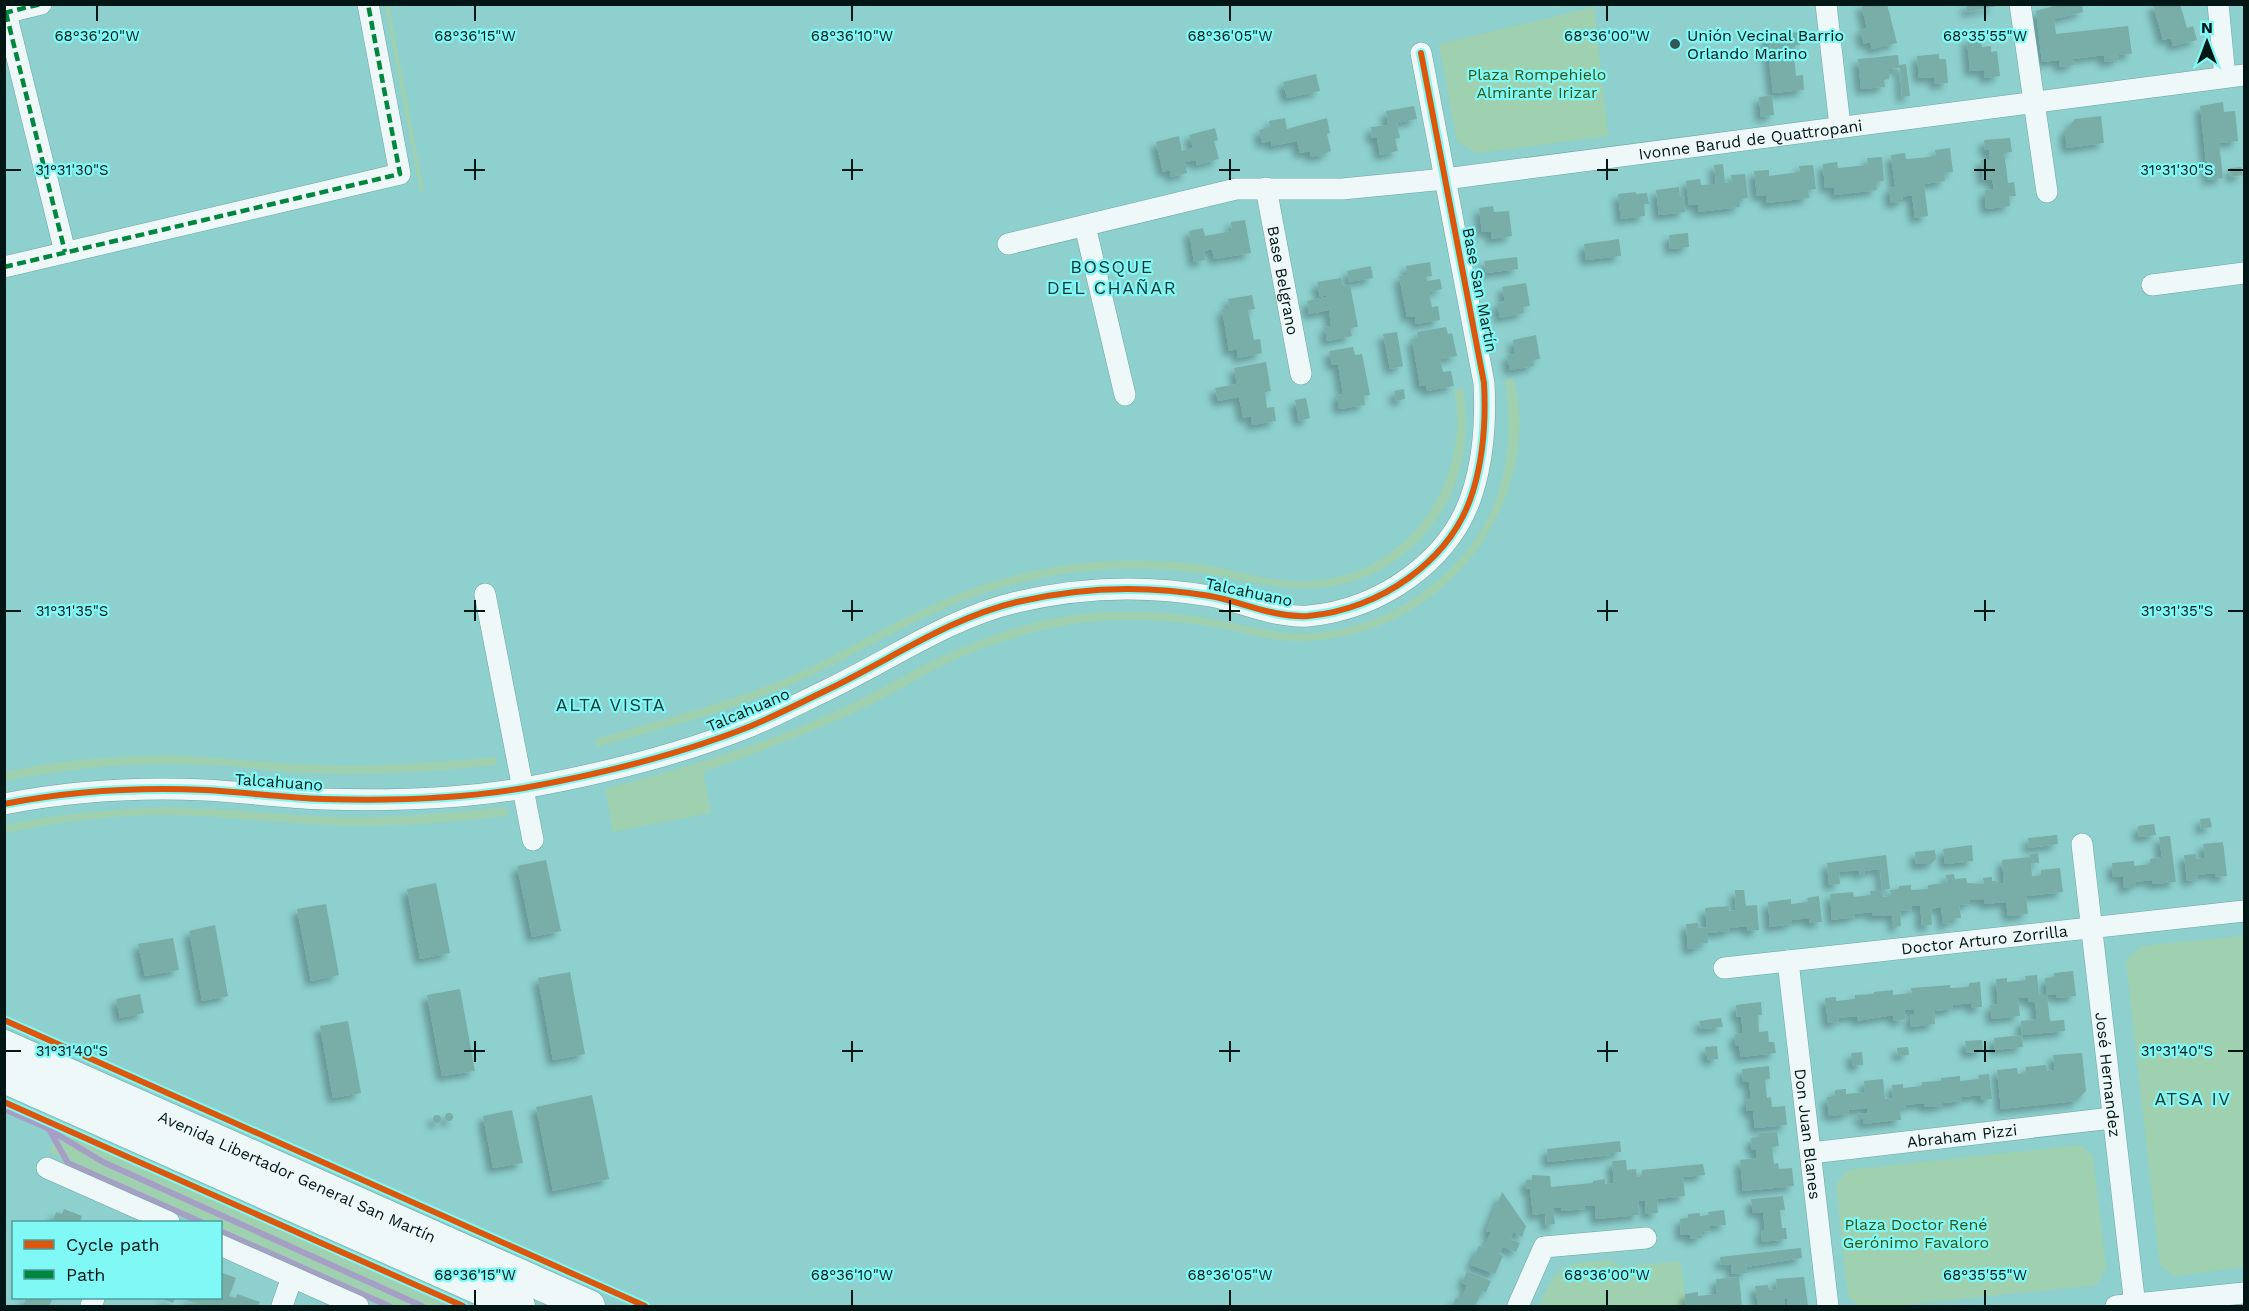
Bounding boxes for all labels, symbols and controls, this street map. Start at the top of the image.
north arrow [2177,12,2237,72]
text: N [2201,18,2213,37]
place label: Unión Vecinal Barrio Orlando Marino [1687,26,1844,63]
text: 68°36'20"W [54,27,140,45]
text: 68°36'15"W [434,27,516,45]
text: 68°36'10"W [811,27,893,45]
text: 68°36'05"W [1187,27,1273,45]
text: 68°36'00"W [1564,27,1650,45]
text: 68°35'55"W [1943,27,2027,45]
marker: Unión Vecinal Barrio Orlando Marino [1668,37,1682,51]
park label: Plaza Rompehielo Almirante Irizar [1468,65,1606,102]
street label: Ivonne Barud de Quattropani [1637,115,1863,163]
text: 31°31'30"S [35,161,109,179]
text: 31°31'30"S [2140,161,2214,179]
street label: Base Belgrano [1264,224,1303,337]
street label: Base San Martín [1459,226,1501,354]
district label: BOSQUE DEL CHAÑAR [1047,256,1177,298]
street label: Talcahuano [1204,574,1294,610]
text: 31°31'35"S [36,602,108,620]
text: 31°31'35"S [2141,602,2213,620]
street label: Talcahuano [704,684,792,736]
district label: ALTA VISTA [556,694,666,715]
street label: Talcahuano [234,769,324,795]
street label: Doctor Arturo Zorrilla [1900,921,2069,958]
street label: José Hernandez [2092,1011,2125,1138]
text: 31°31'40"S [36,1042,108,1060]
text: 31°31'40"S [2141,1042,2213,1060]
street label: Don Juan Blanes [1791,1067,1825,1200]
district label: ATSA IV [2155,1088,2231,1109]
street label: Avenida Libertador General San Martín [156,1106,439,1246]
street label: Abraham Pizzi [1906,1120,2018,1151]
park label: Plaza Doctor René Gerónimo Favaloro [1843,1215,1989,1252]
legend [12,1221,222,1299]
text: Cycle path [66,1234,160,1255]
text: Path [66,1264,106,1285]
text: 68°36'15"W [434,1266,516,1284]
text: 68°36'10"W [811,1266,893,1284]
text: 68°36'05"W [1187,1266,1273,1284]
text: 68°36'00"W [1564,1266,1650,1284]
text: 68°35'55"W [1943,1266,2027,1284]

